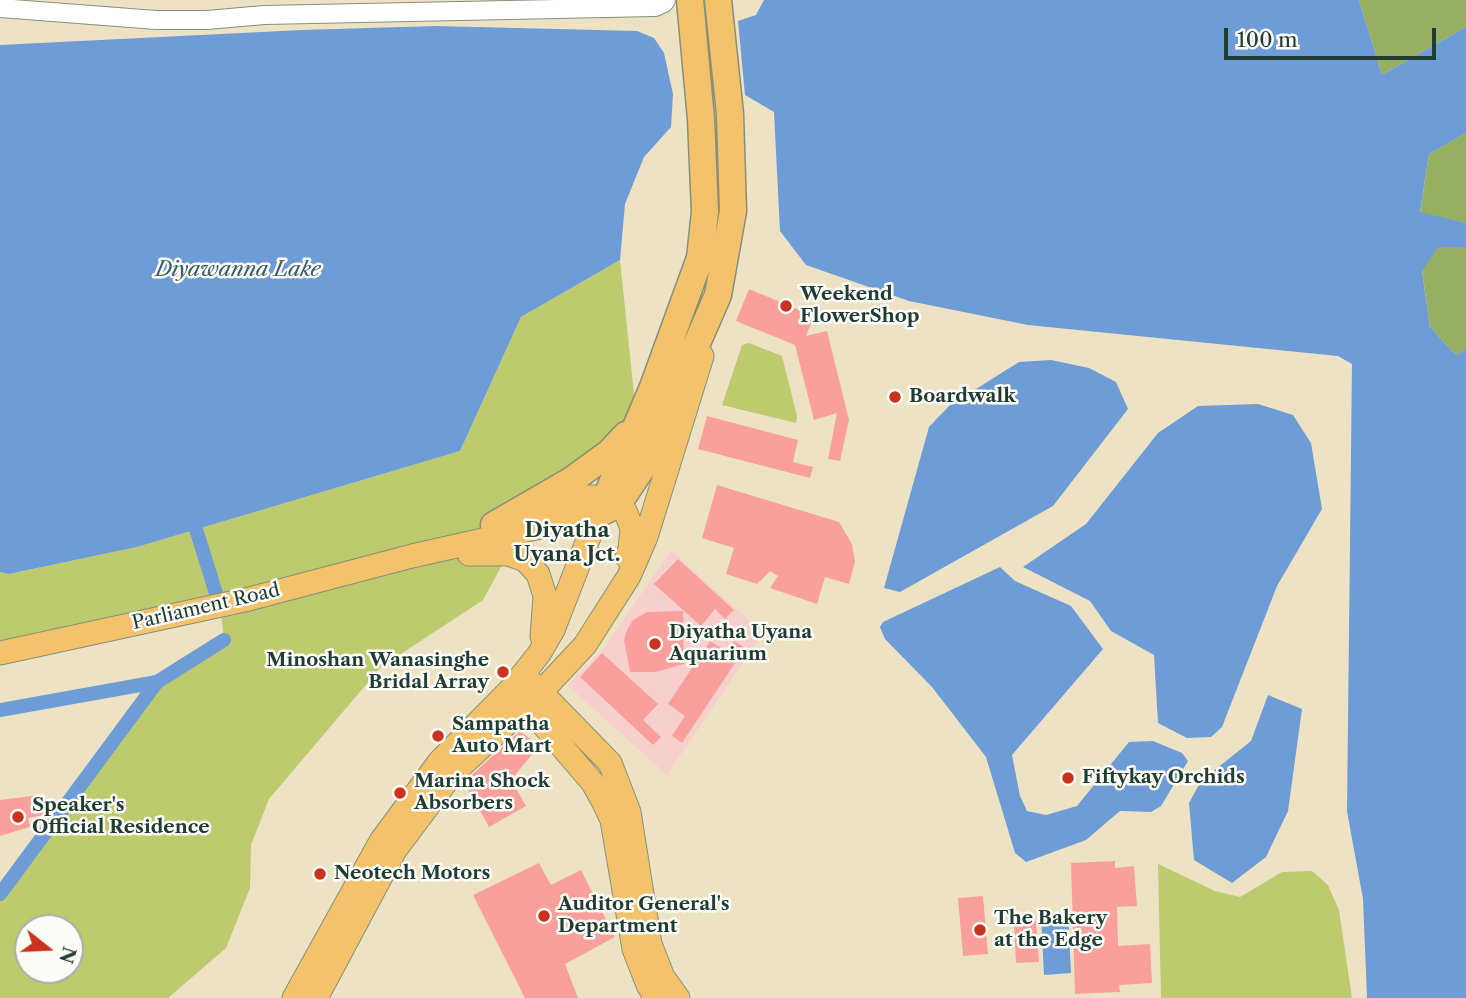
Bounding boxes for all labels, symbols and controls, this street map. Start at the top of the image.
scale bar [1228,14,1440,58]
text: 100 m [1237,27,1298,52]
water label: Diyawanna Lake [155,257,321,283]
place label: Weekend FlowerShop [800,284,919,328]
marker: Weekend FlowerShop [778,298,794,314]
place label: Boardwalk [909,386,1016,408]
marker: Boardwalk [887,389,903,405]
district label: Diyatha Uyana Jct. [513,518,621,568]
street label: Parliament Road [130,579,282,635]
place label: Diyatha Uyana Aquarium [669,622,812,666]
marker: Diyatha Uyana Aquarium [647,636,663,652]
place label: Minoshan Wanasinghe Bridal Array [266,650,489,694]
marker: Minoshan Wanasinghe Bridal Array [495,664,511,680]
place label: Sampatha Auto Mart [452,714,551,758]
marker: Sampatha Auto Mart [430,728,446,744]
place label: Fiftykay Orchids [1082,767,1245,789]
marker: Fiftykay Orchids [1060,770,1076,786]
place label: Marina Shock Absorbers [414,771,550,815]
marker: Marina Shock Absorbers [392,785,408,801]
place label: Speaker's Official Residence [32,795,210,839]
marker: Speaker's Official Residence [10,809,26,825]
place label: Neotech Motors [334,863,490,885]
marker: Neotech Motors [312,866,328,882]
place label: Auditor General's Department [558,894,730,938]
marker: Auditor General's Department [536,908,552,924]
place label: The Bakery at the Edge [994,908,1107,952]
north arrow [14,914,84,984]
marker: The Bakery at the Edge [972,922,988,938]
text: N [54,944,81,966]

